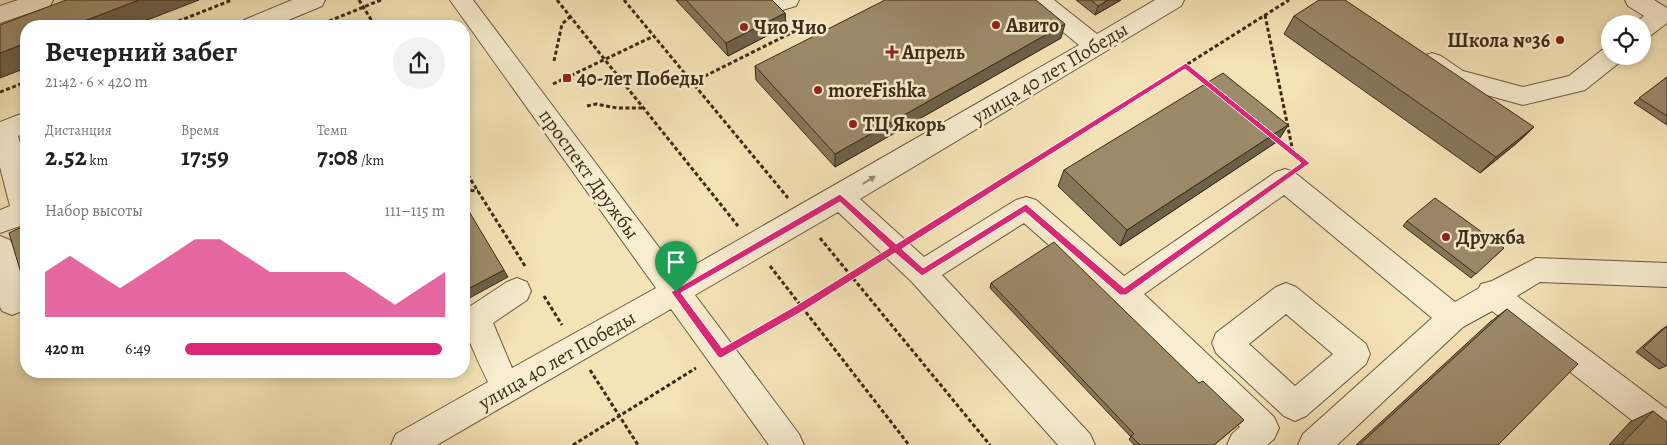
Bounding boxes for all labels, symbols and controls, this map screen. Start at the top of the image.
place label: Авито [1005,12,1059,39]
place label: Чио Чио [754,14,827,41]
map controls [1601,15,1651,65]
button: locate [1601,15,1651,65]
street label: улица 40 лет Победы [966,16,1133,131]
marker: Авито [990,19,1002,31]
marker: Чио Чио [738,21,750,33]
place label: Школа №36 [1447,27,1550,54]
text: Вечерний забег [45,33,237,71]
marker: Школа №36 [1554,34,1566,46]
button: share [393,37,445,89]
place label: Апрель [901,39,965,66]
marker: Апрель [886,46,898,58]
place label: 40-лет Победы [577,65,704,92]
text: 21:42 · 6 × 420 m [45,71,148,93]
marker: 40-лет Победы [561,72,573,84]
place label: moreFishka [828,77,927,104]
marker: moreFishka [812,84,824,96]
street label: проспект Дружбы [532,103,646,245]
place label: ТЦ Якорь [863,111,945,138]
marker: ТЦ Якорь [847,118,859,130]
text: Дистанция [45,121,112,140]
text: Время [181,121,219,140]
text: Темп [317,121,348,140]
text: 2.52 [45,140,87,174]
text: 17:59 [181,140,229,174]
text: 7:08 [317,140,358,174]
text: km [87,151,108,170]
text: /km [358,151,384,170]
one-way arrow [862,176,877,184]
text: Набор высоты [45,200,143,222]
text: 111–115 m [385,200,445,222]
place label: Дружба [1456,224,1526,251]
marker: Дружба [1440,231,1452,243]
pin [655,241,697,292]
icon: arrive [662,248,690,276]
street label: улица 40 лет Победы [473,304,641,417]
text: 420 m [45,338,85,360]
text: 6:49 [125,338,151,360]

